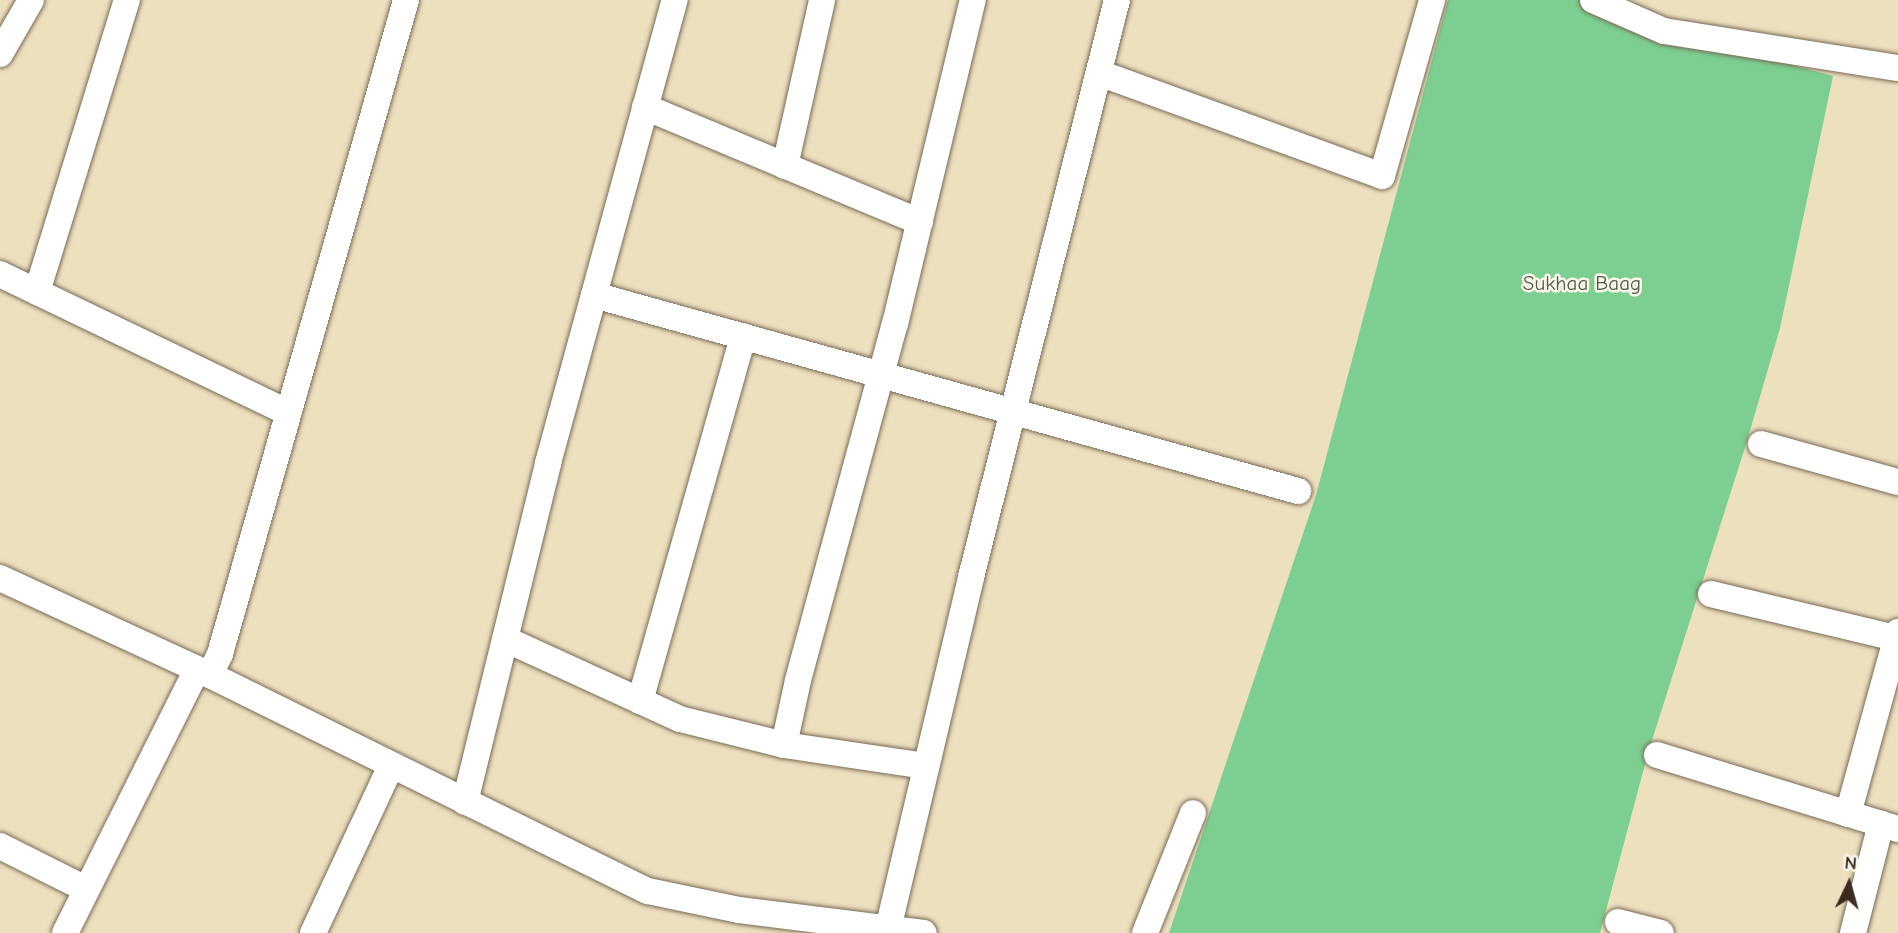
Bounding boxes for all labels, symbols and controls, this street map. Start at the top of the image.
park label: Sukhaa Baag [1523,270,1641,296]
north arrow [1814,849,1884,919]
text: N [1844,852,1858,875]

